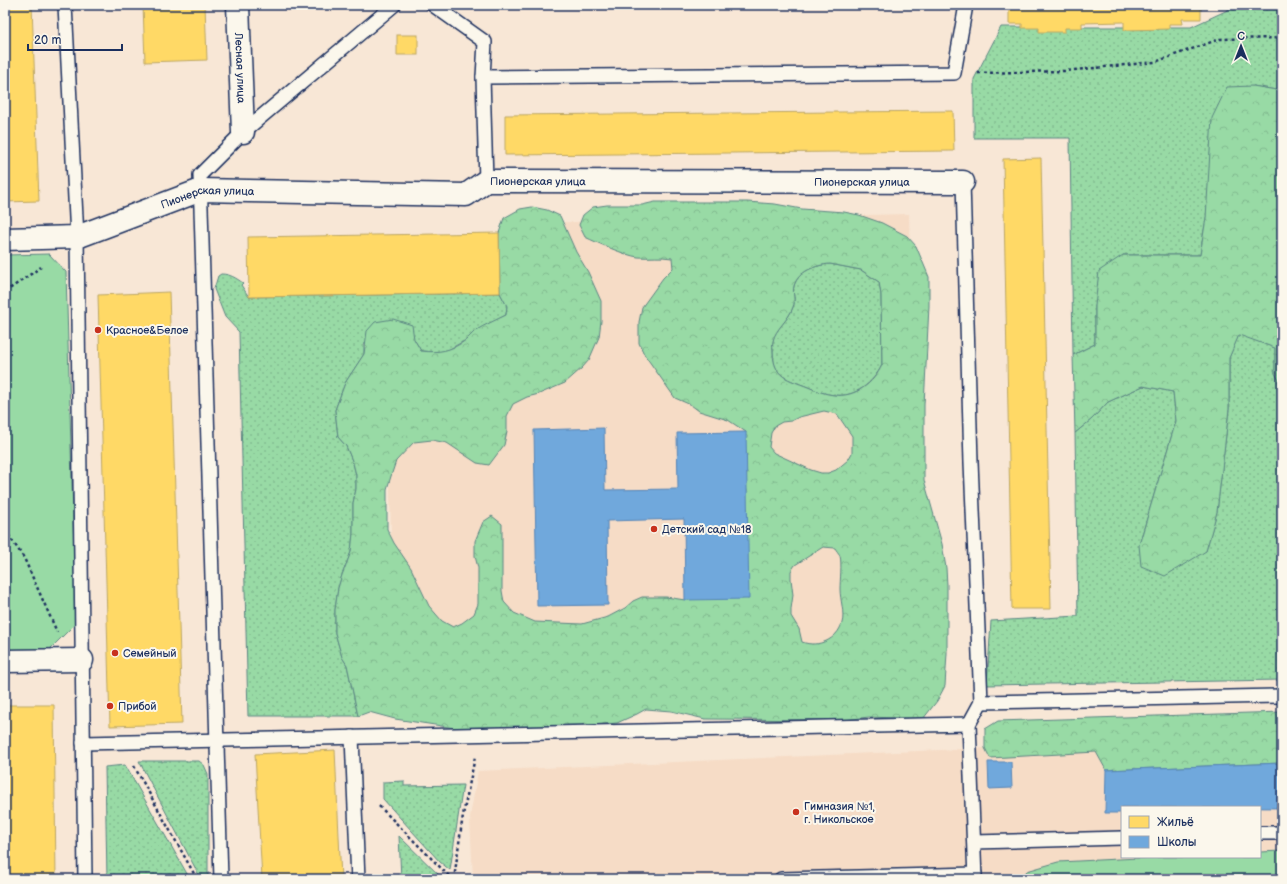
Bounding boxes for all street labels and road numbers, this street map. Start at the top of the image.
street label: Лесная улица [232,31,248,104]
street label: Пионерская улица [490,175,586,188]
street label: Пионерская улица [814,176,910,189]
street label: Пионерская улица [159,184,255,212]

